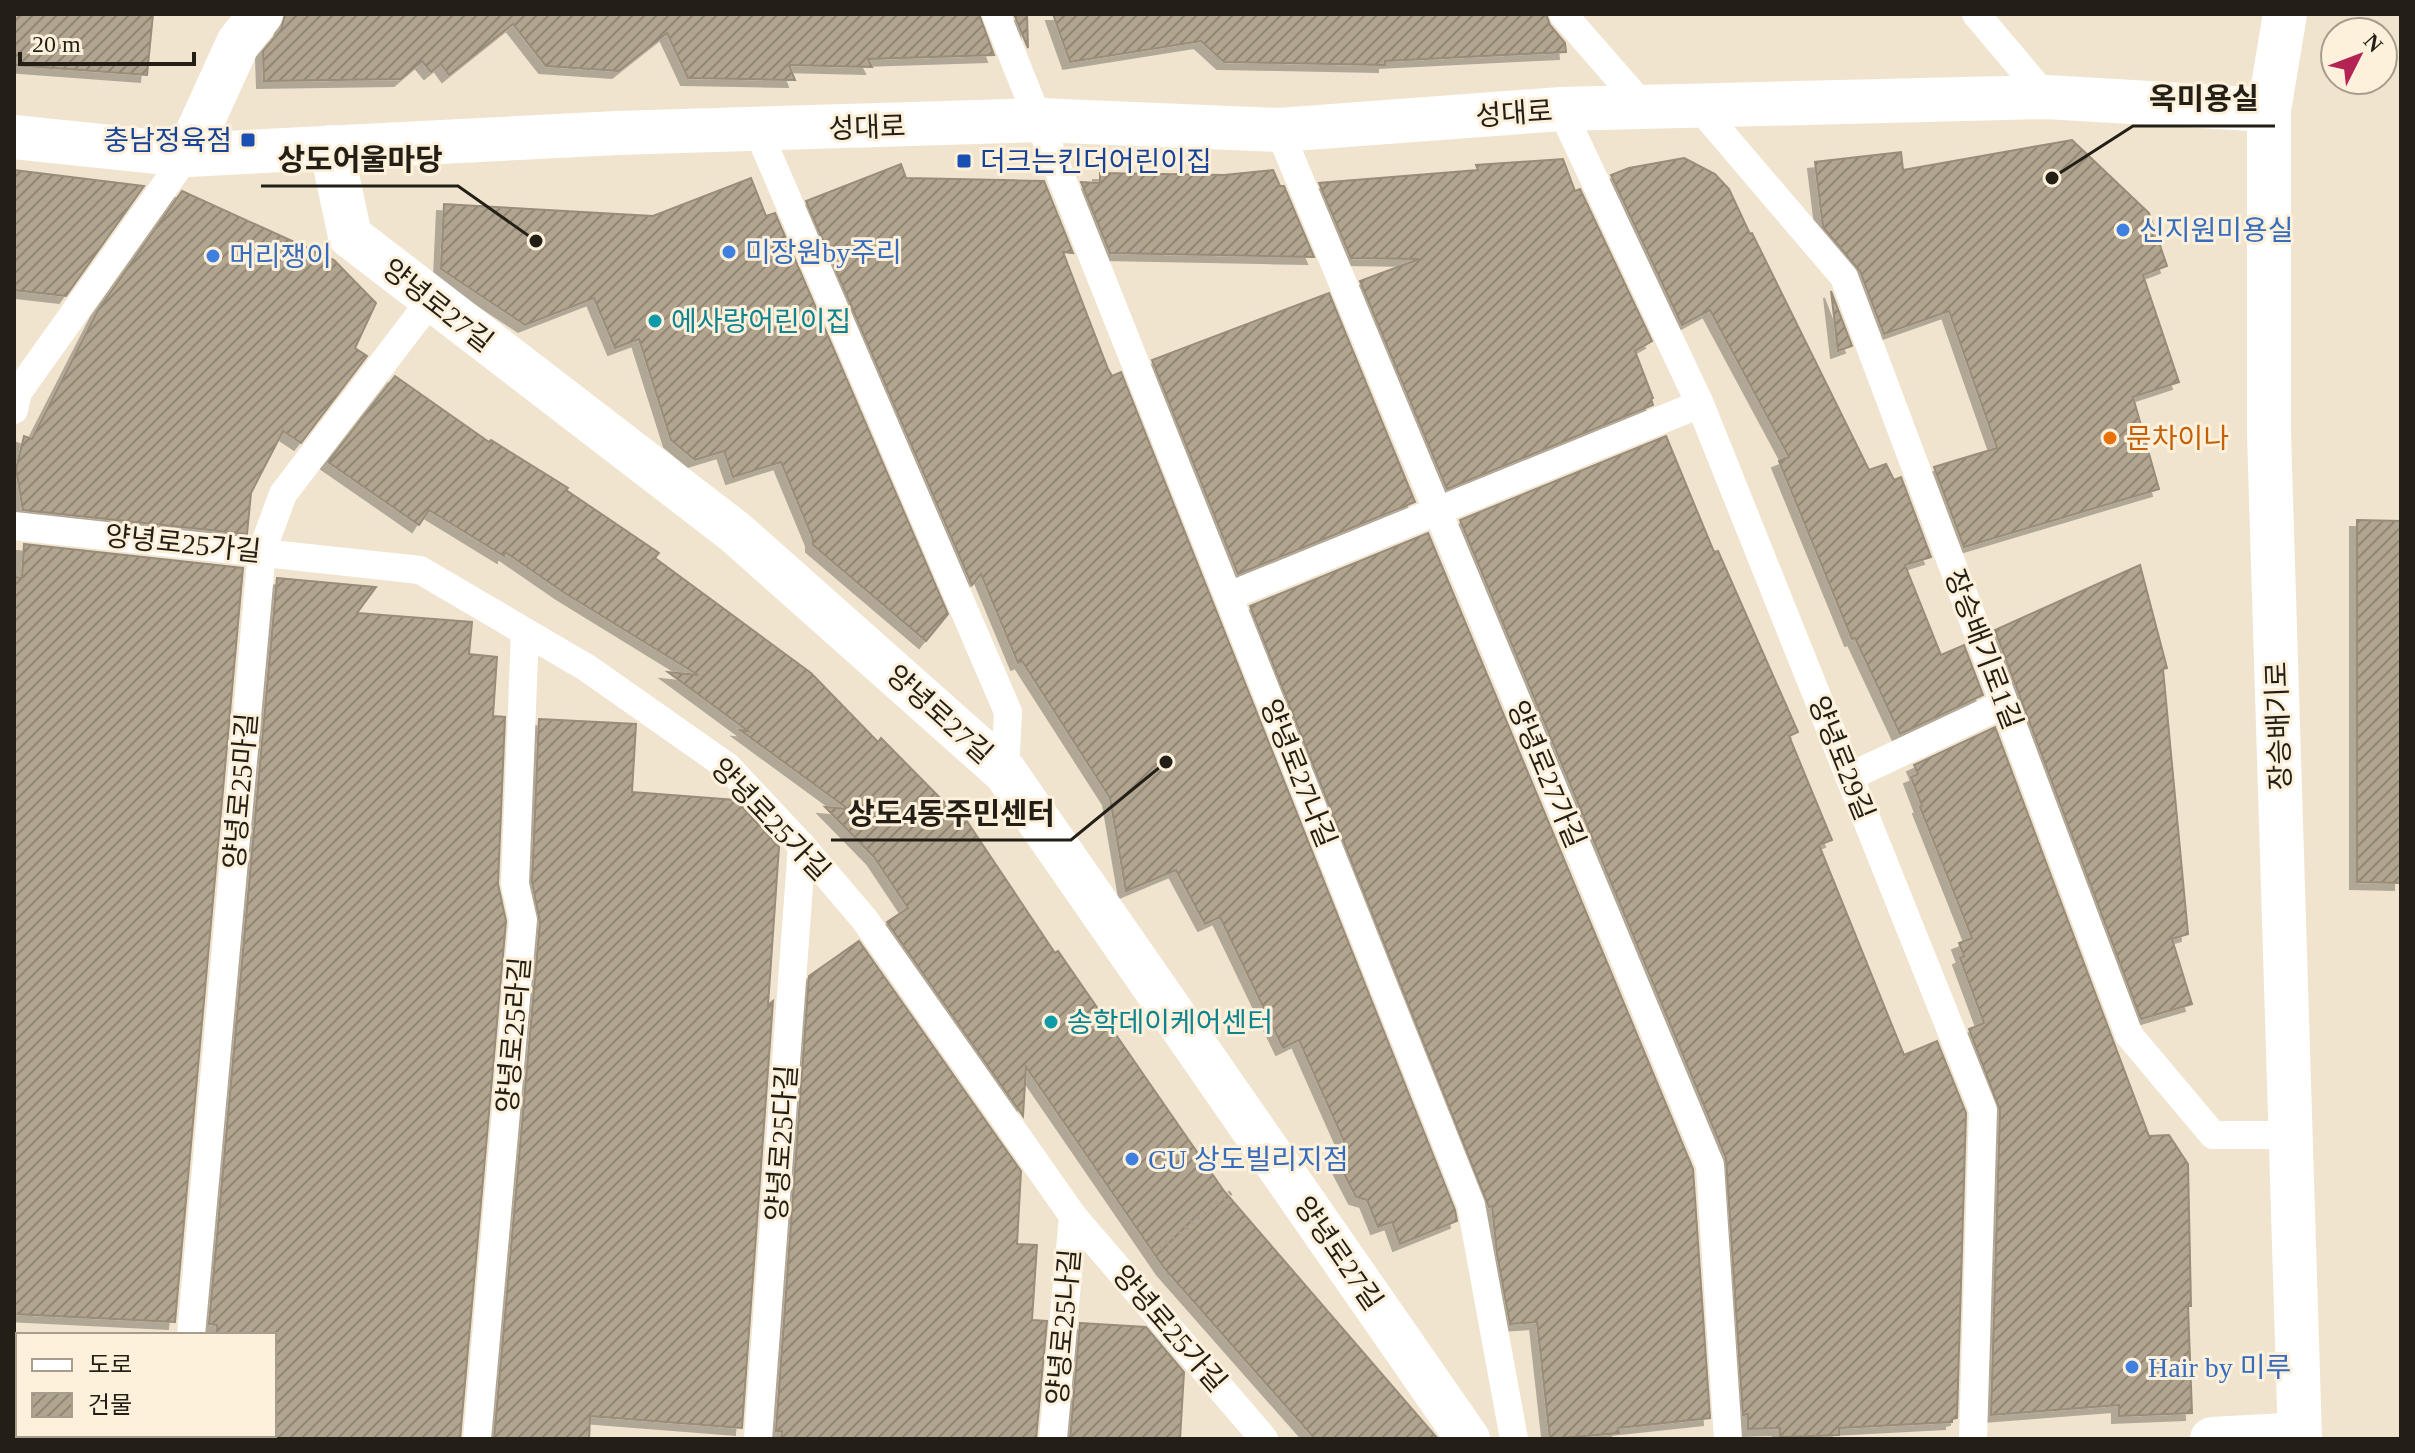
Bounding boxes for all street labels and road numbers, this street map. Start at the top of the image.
street label: 성대로 [1474,95,1554,132]
street label: 성대로 [828,111,906,144]
street label: 양녕로27길 [377,253,499,358]
street label: 양녕로25가길 [103,520,263,567]
street label: 장승배기로1길 [1939,565,2028,733]
street label: 양녕로27길 [881,659,999,770]
street label: 장승배기로 [2261,661,2296,791]
street label: 양녕로29길 [1803,692,1880,825]
street label: 양녕로27나길 [1255,695,1342,852]
street label: 양녕로27가길 [1502,696,1591,852]
street label: 양녕로25마길 [218,712,263,871]
street label: 양녕로25가길 [705,752,836,887]
street label: 양녕로25라길 [491,956,536,1115]
street label: 양녕로25다길 [761,1064,802,1222]
street label: 양녕로27길 [1288,1191,1389,1316]
street label: 양녕로25나길 [1041,1248,1086,1407]
street label: 양녕로25가길 [1106,1259,1233,1398]

